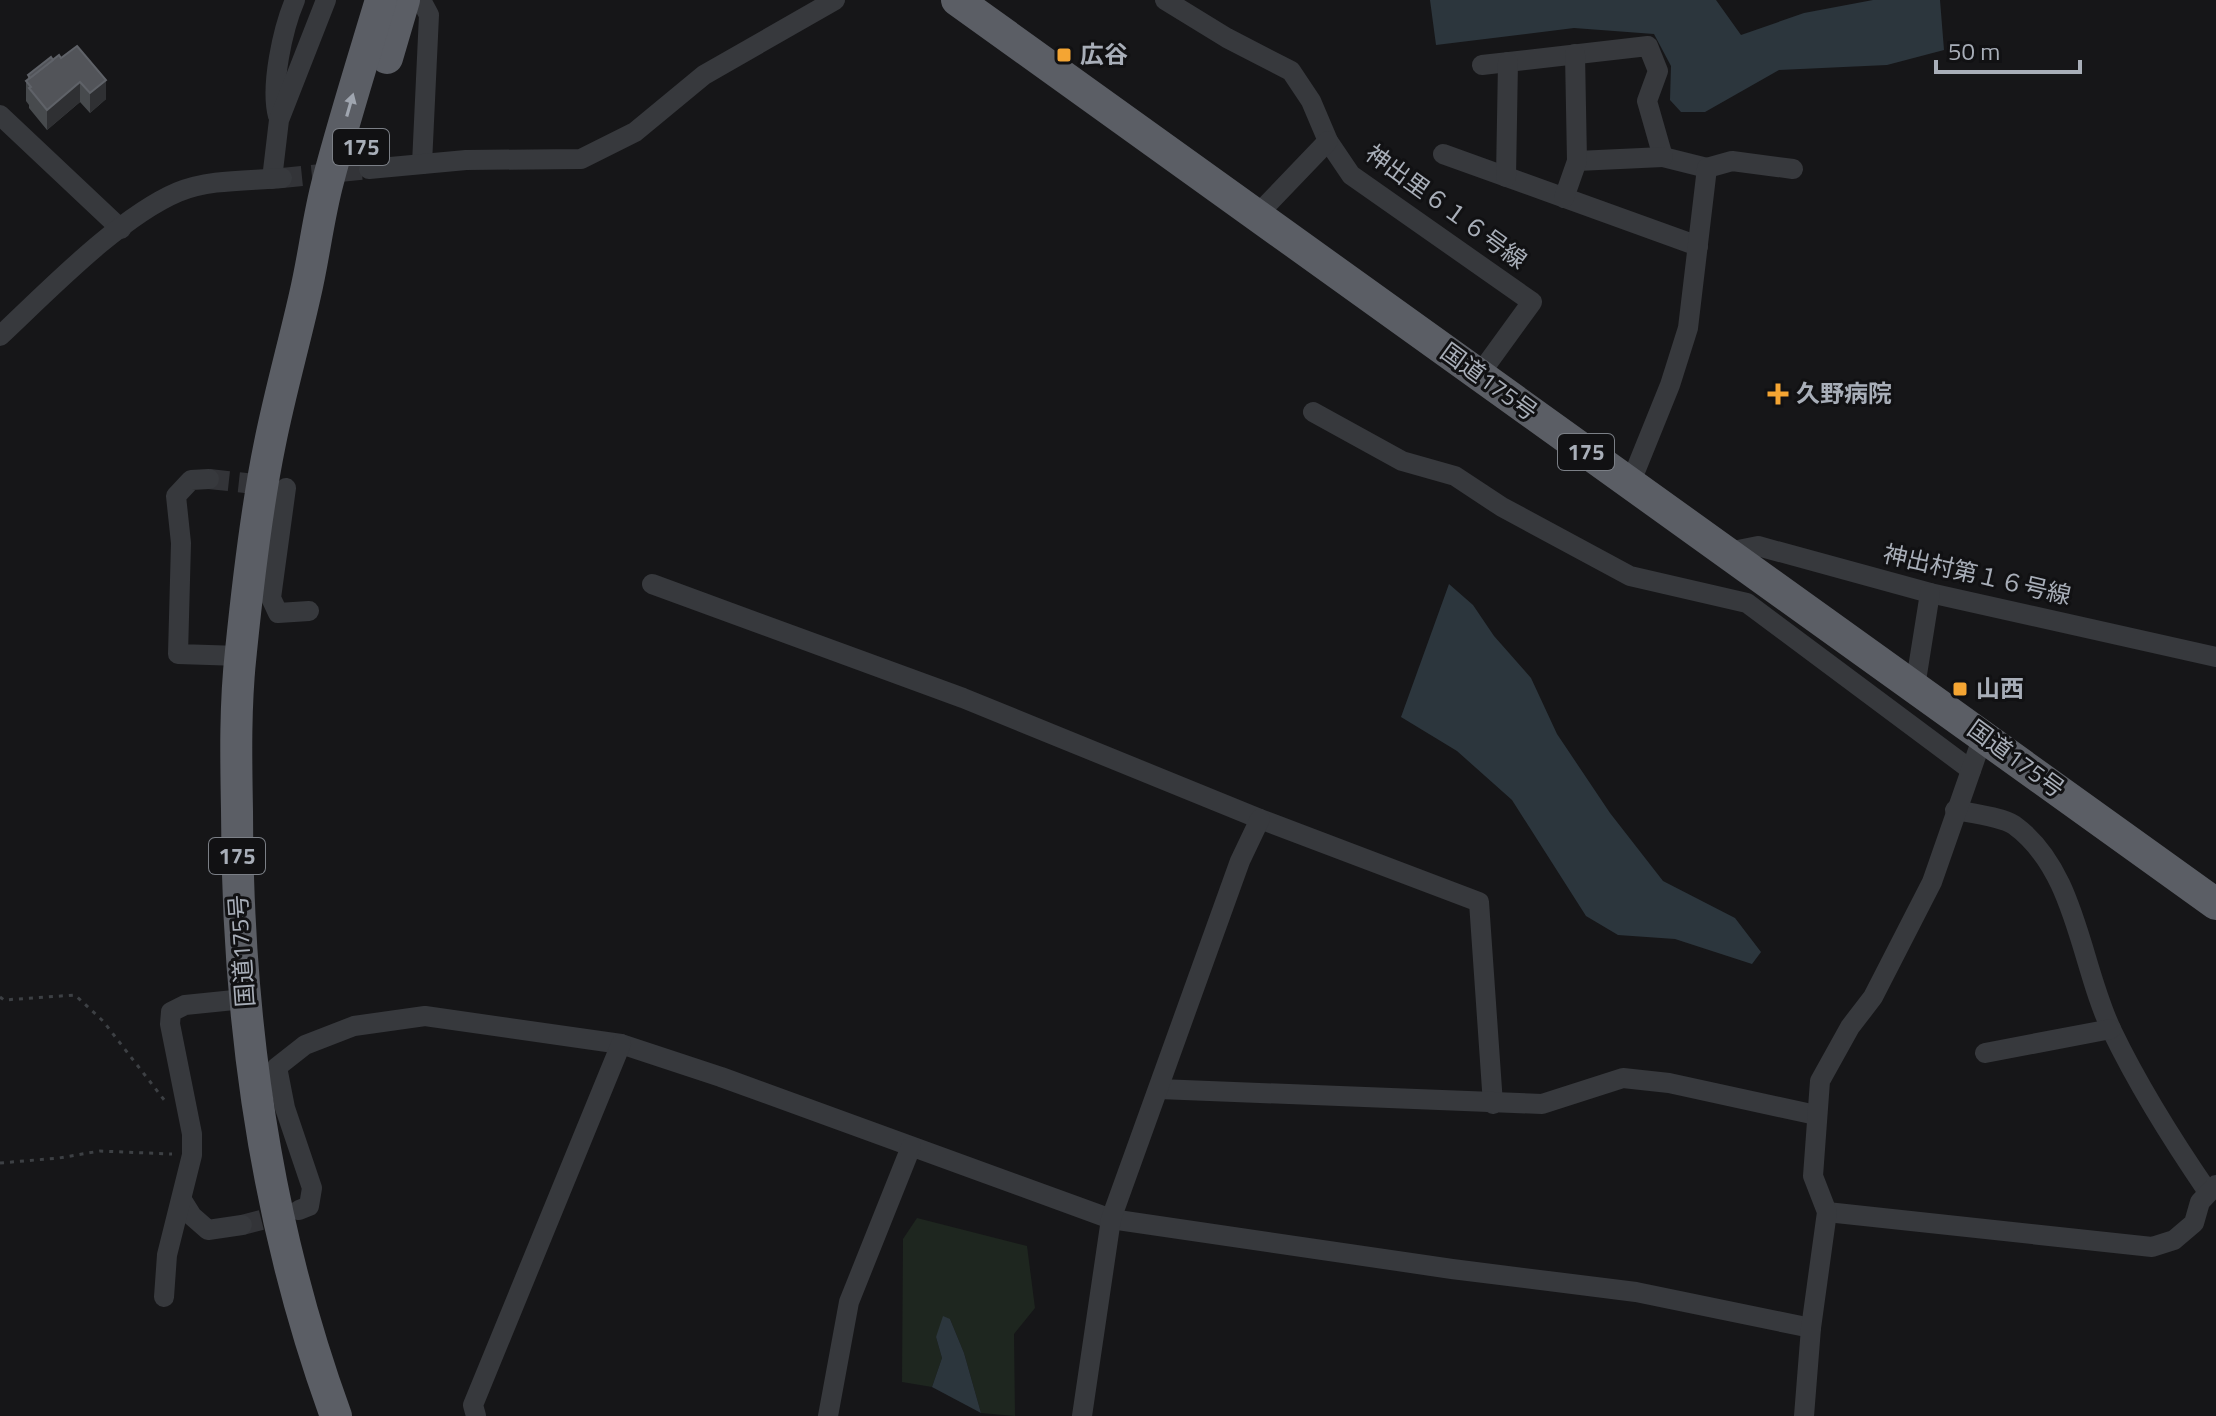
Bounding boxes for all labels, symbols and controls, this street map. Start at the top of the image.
scale bar [1936,24,2080,74]
text: 50 m [1948,33,2000,69]
place label: 広谷 [1080,36,1128,72]
marker: 広谷 [1055,46,1073,64]
one-way arrow [344,93,357,117]
road number: 175 [333,129,389,165]
street label: 神出里６１６号線 [1358,135,1535,277]
street label: 国道175号 [1434,334,1546,429]
place label: 久野病院 [1796,375,1892,411]
marker: 久野病院 [1767,383,1789,405]
road number: 175 [1558,434,1614,470]
street label: 神出村第１６号線 [1880,535,2075,613]
place label: 山西 [1976,670,2024,706]
marker: 山西 [1951,680,1969,698]
street label: 国道175号 [1961,711,2073,806]
road number: 175 [209,838,265,874]
street label: 国道175号 [219,894,263,1008]

